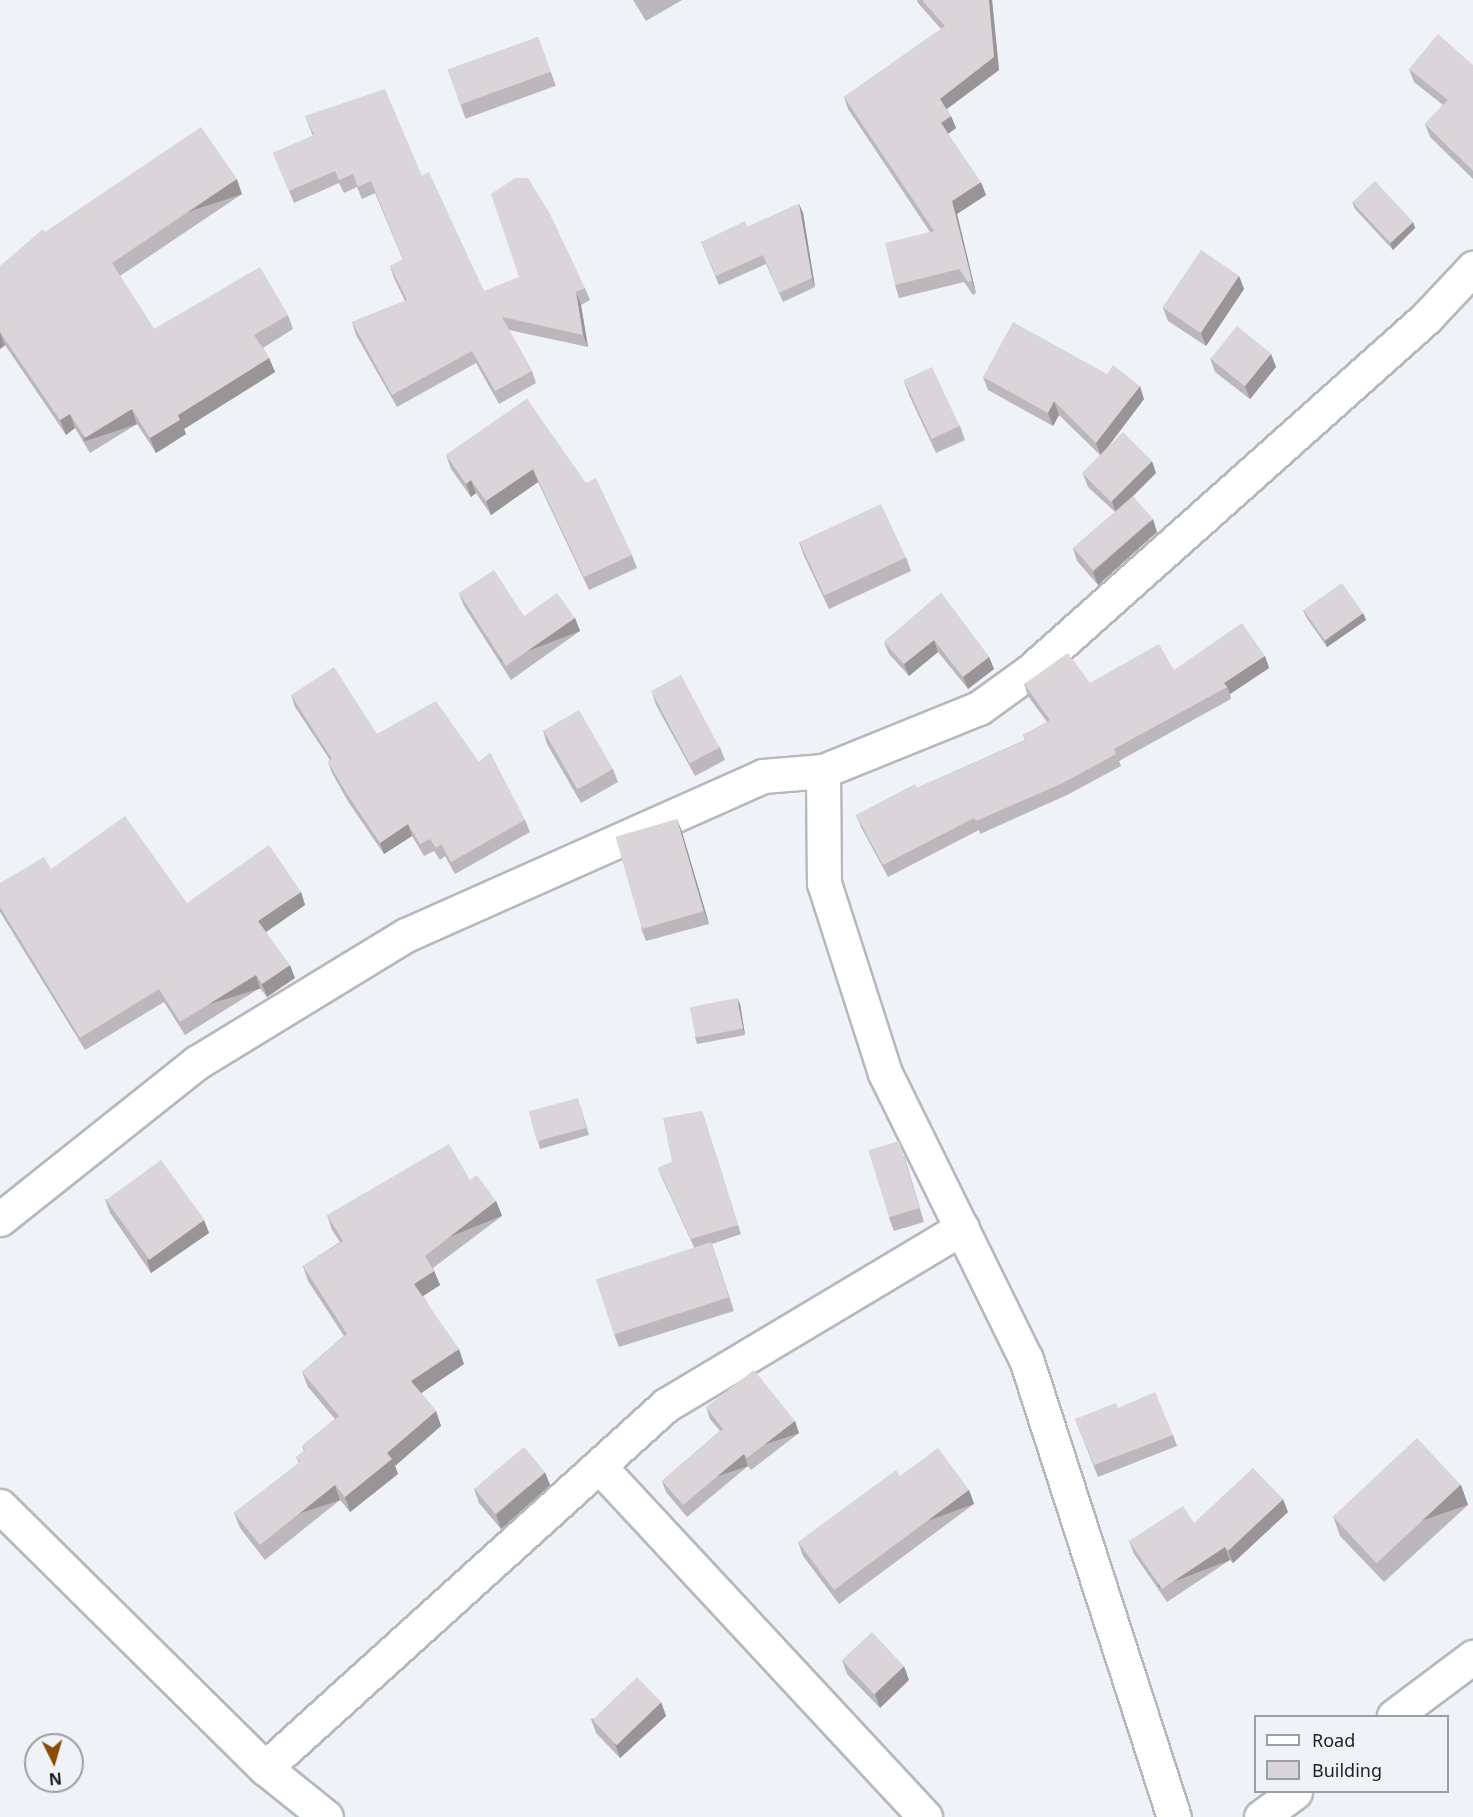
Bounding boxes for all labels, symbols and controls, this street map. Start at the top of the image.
legend [1254,1715,1449,1793]
text: Road [1312,1728,1355,1752]
north arrow [24,1733,84,1793]
text: Building [1312,1758,1382,1782]
text: N [48,1767,63,1790]

